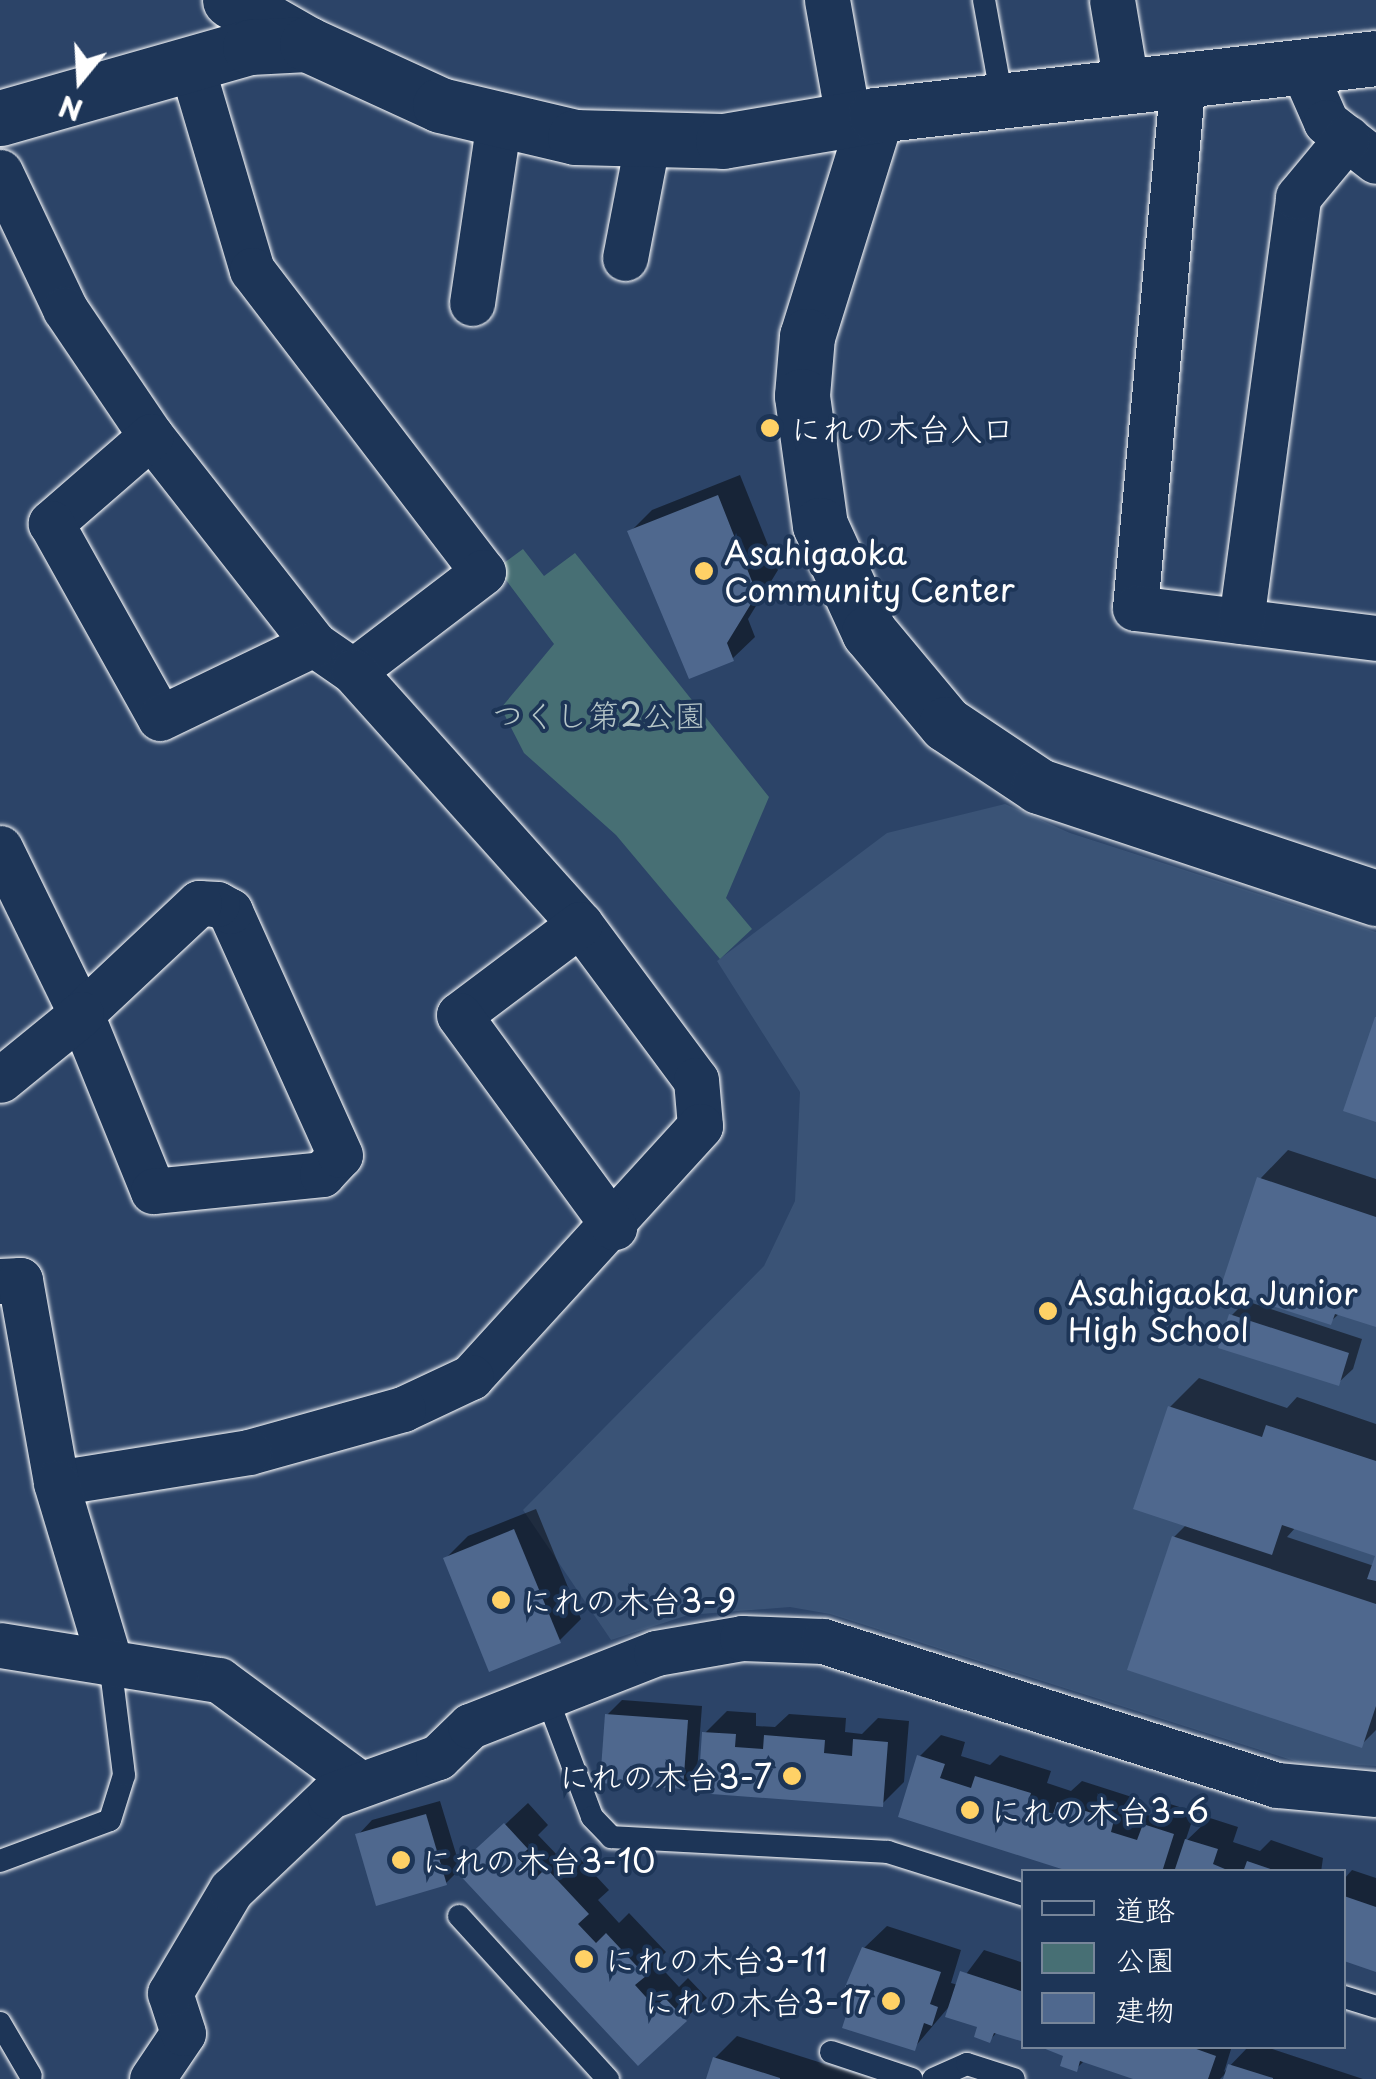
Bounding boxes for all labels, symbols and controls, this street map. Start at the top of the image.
north arrow [30,30,130,130]
text: N [53,85,88,133]
place label: にれの木台入口 [790,409,1014,447]
marker: にれの木台入口 [759,417,781,439]
place label: Asahigaoka Community Center [724,534,1018,609]
marker: Asahigaoka Community Center [693,560,715,582]
park label: つくし第2公園 [492,695,706,733]
place label: Asahigaoka Junior High School [1068,1274,1360,1349]
marker: Asahigaoka Junior High School [1037,1300,1059,1322]
place label: にれの木台3-9 [521,1581,736,1619]
marker: にれの木台3-9 [490,1589,512,1611]
place label: にれの木台3-7 [558,1757,772,1795]
marker: にれの木台3-7 [781,1765,803,1787]
place label: にれの木台3-6 [990,1791,1209,1829]
marker: にれの木台3-6 [959,1799,981,1821]
place label: にれの木台3-10 [421,1841,655,1879]
marker: にれの木台3-10 [390,1849,412,1871]
legend [1021,1869,1346,2049]
text: 道路 [1115,1886,1175,1931]
text: 公園 [1115,1936,1175,1981]
place label: にれの木台3-11 [604,1940,827,1978]
marker: にれの木台3-11 [573,1948,595,1970]
place label: にれの木台3-17 [643,1982,871,2020]
text: 建物 [1115,1986,1175,2031]
marker: にれの木台3-17 [880,1990,902,2012]

